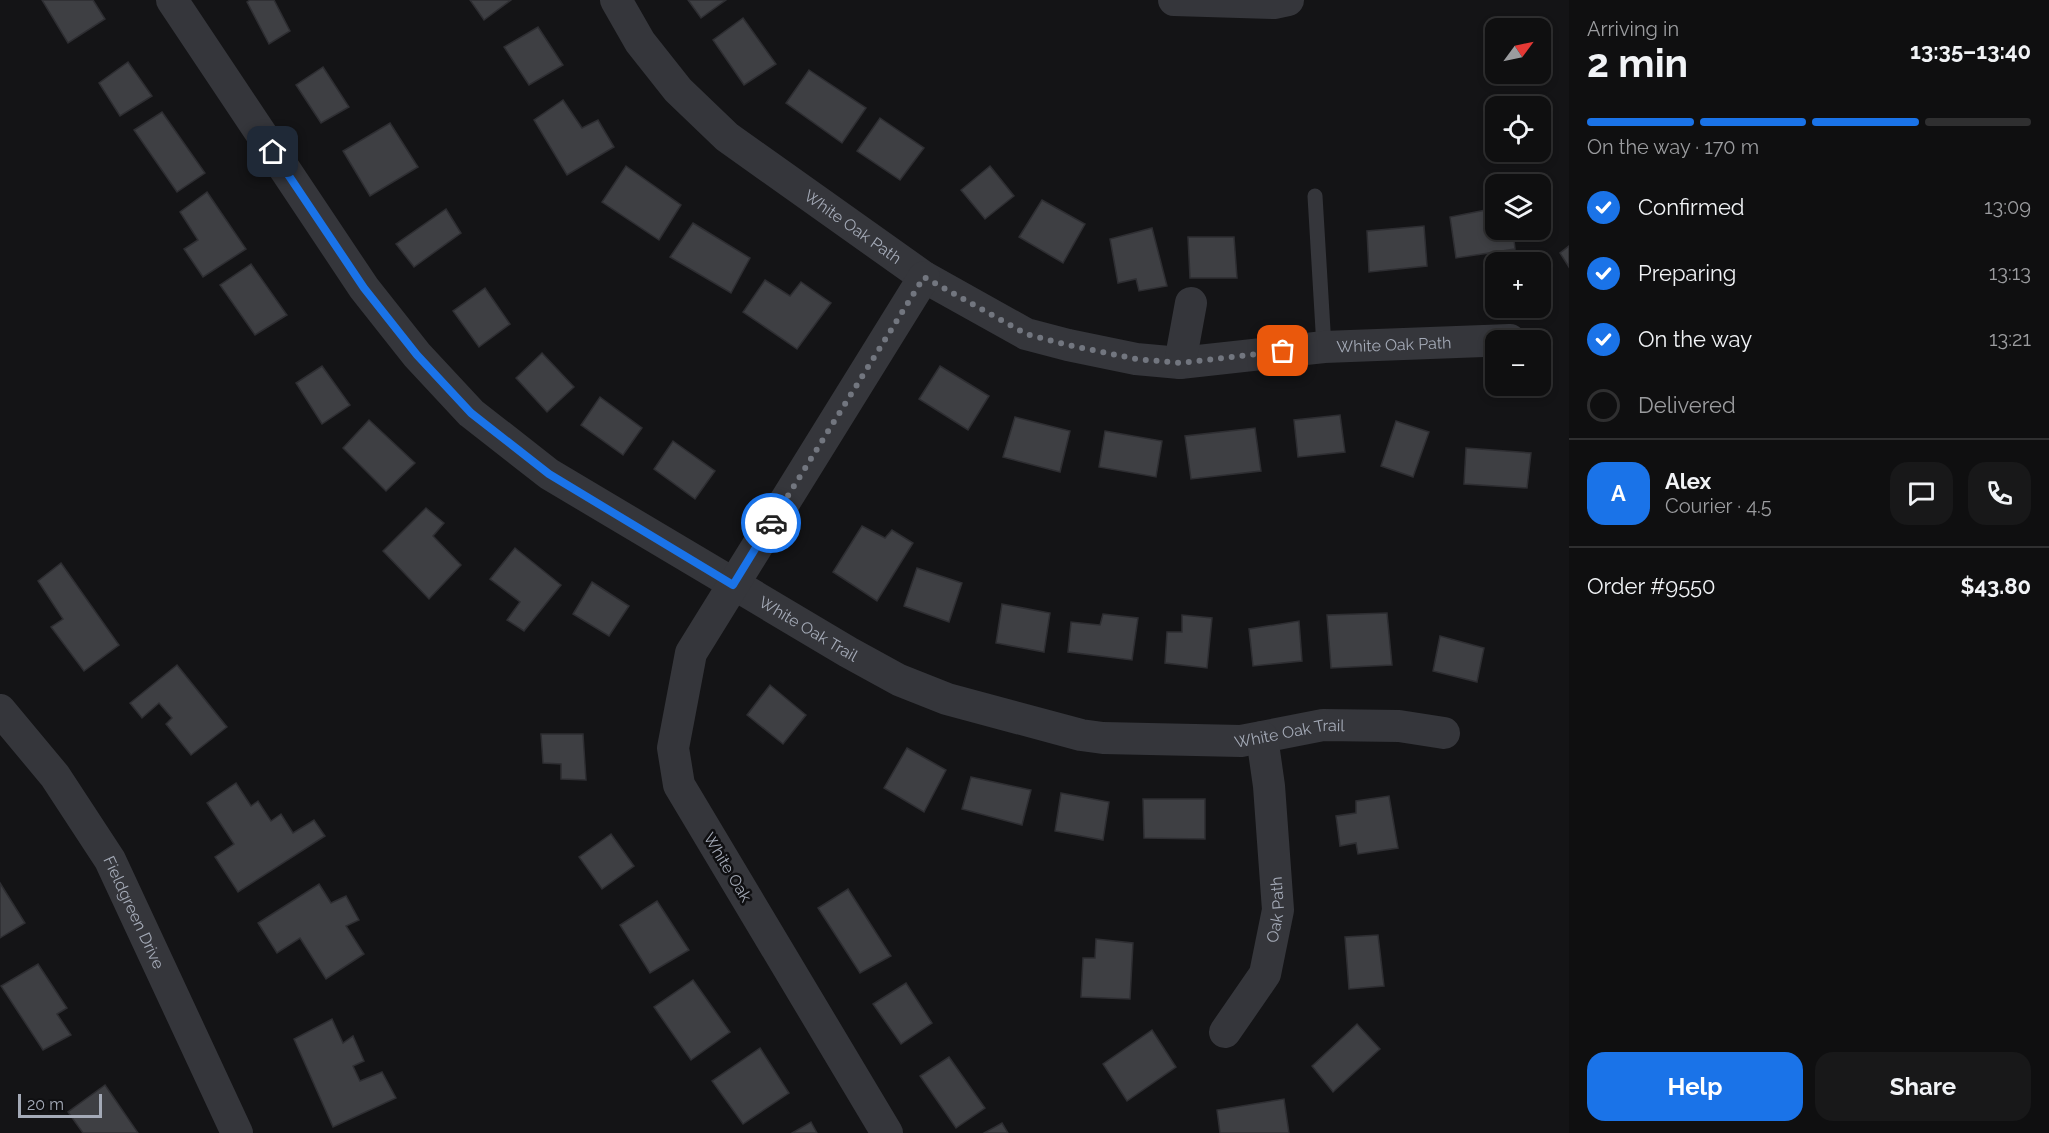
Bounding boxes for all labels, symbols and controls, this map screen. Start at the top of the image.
text: Arriving in [1587,17,1679,41]
north arrow [1485,18,1551,84]
map controls [1485,18,1551,396]
text: 13:35–13:40 [1910,38,2031,64]
text: 2 min [1587,40,1688,86]
button: locate [1485,96,1551,162]
pin [247,126,298,177]
icon: home [256,135,289,168]
text: On the way · 170 m [1587,135,1759,159]
button: layers [1485,174,1551,240]
street label: White Oak Path [800,186,905,268]
icon: check [1587,191,1620,224]
text: Confirmed [1638,194,1745,220]
text: 13:09 [1984,195,2031,219]
button: + [1485,252,1551,318]
icon: check [1587,257,1620,290]
text: Preparing [1638,260,1736,286]
text: 13:13 [1989,261,2031,285]
icon: check [1587,323,1620,356]
pin [1257,325,1308,376]
text: On the way [1638,326,1752,352]
text: 13:21 [1989,327,2031,351]
button: − [1485,330,1551,396]
street label: White Oak Path [1336,333,1452,357]
icon: bag [1266,334,1299,367]
text: Delivered [1638,392,1736,418]
button: chat [1890,462,1953,525]
button: phone [1968,462,2031,525]
text: Alex [1665,468,1711,494]
text: A [1611,480,1626,506]
courier [741,493,801,553]
text: Courier · 4.5 [1665,494,1772,518]
icon: car [755,507,788,540]
text: Order #9550 [1587,573,1716,599]
text: $43.80 [1960,573,2031,599]
street label: White Oak Trail [756,592,862,666]
street label: White Oak Trail [1233,716,1345,752]
street label: White Oak [699,829,756,906]
street label: Fieldgreen Drive [99,853,168,972]
street label: Oak Path [1263,876,1288,944]
button: Help [1587,1052,1803,1121]
button: Share [1815,1052,2031,1121]
scale bar [18,1091,102,1118]
text: 20 m [27,1095,64,1114]

